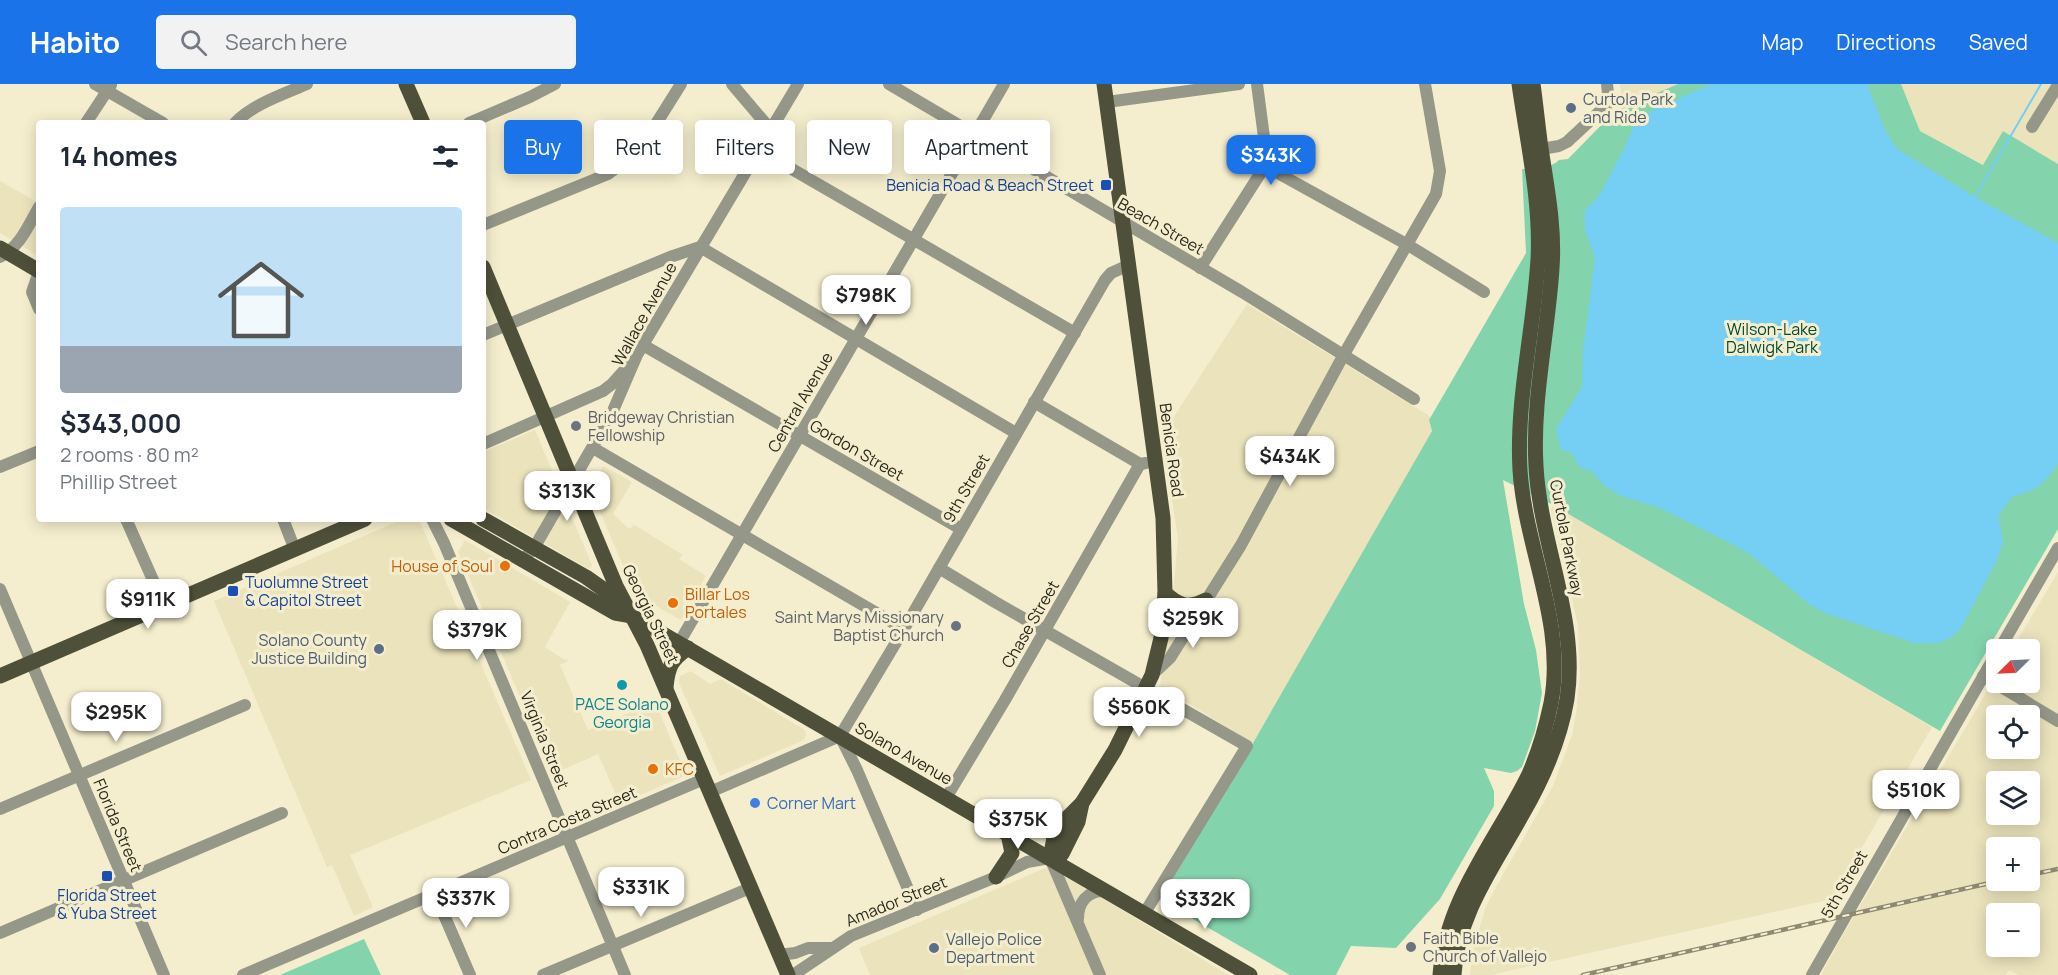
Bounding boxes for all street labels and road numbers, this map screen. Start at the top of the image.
street label: Beach Street [1114,192,1208,260]
street label: Wallace Avenue [606,258,682,370]
street label: Central Avenue [762,348,838,456]
street label: Benicia Road [1155,402,1189,498]
street label: Gordon Street [806,414,908,486]
street label: 9th Street [937,450,995,526]
street label: Curtola Parkway [1545,478,1589,599]
street label: Georgia Street [617,561,685,667]
street label: Chase Street [996,576,1064,672]
street label: Virginia Street [515,688,575,792]
street label: Solano Avenue [851,716,957,790]
street label: Florida Street [88,775,148,875]
street label: Contra Costa Street [494,781,640,859]
street label: 5th Street [1816,846,1872,922]
street label: Amador Street [842,871,950,931]

